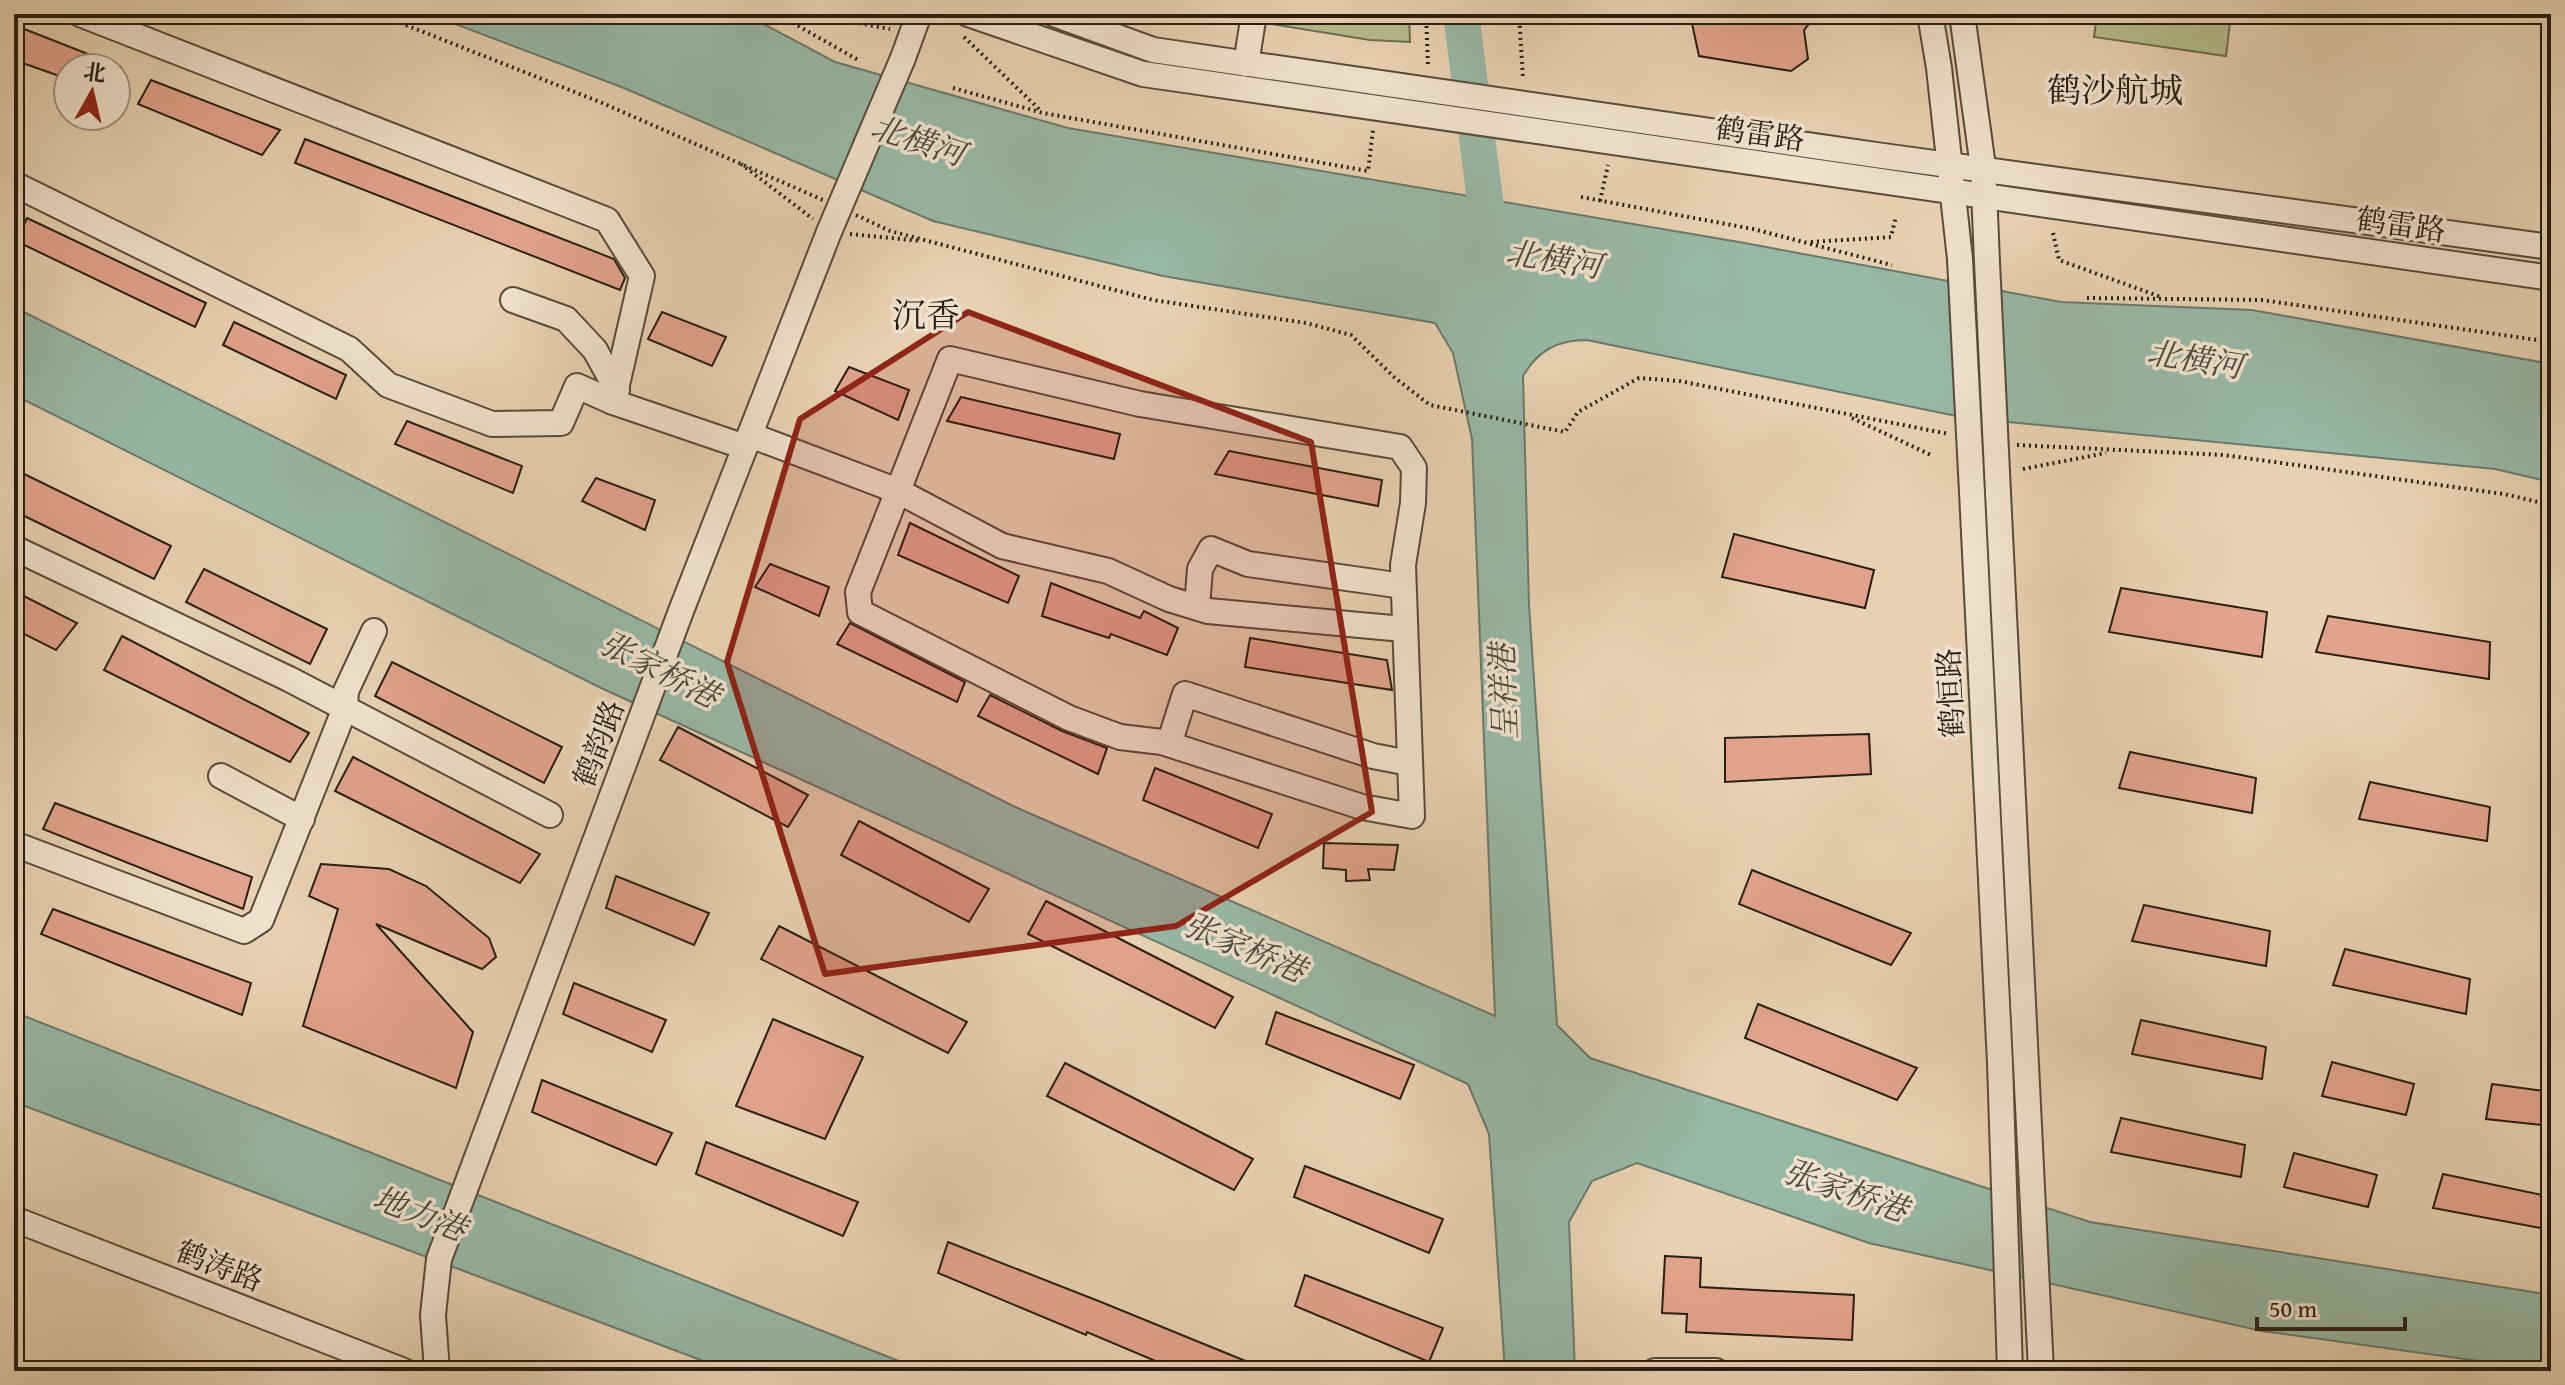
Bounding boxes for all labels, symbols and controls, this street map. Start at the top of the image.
north arrow [52,52,132,132]
text: 北 [82,55,108,90]
district label: 鹤沙航城 [2047,65,2183,114]
water label: 北横河 [865,103,976,179]
street label: 鹤雷路 [1712,105,1808,161]
street label: 鹤雷路 [2353,196,2449,252]
water label: 北横河 [1503,228,1610,291]
district label: 沉香 [892,290,960,339]
water label: 北横河 [2144,328,2251,391]
water label: 张家桥港 [592,619,731,721]
water label: 呈祥港 [1478,639,1528,741]
street label: 鹤恒路 [1926,647,1974,739]
street label: 鹤韵路 [561,693,635,793]
water label: 张家桥港 [1177,900,1317,995]
water label: 张家桥港 [1778,1147,1918,1234]
water label: 地力港 [367,1174,477,1254]
street label: 鹤涛路 [170,1228,270,1302]
scale bar [2257,1281,2405,1331]
text: 50 m [2269,1291,2317,1326]

